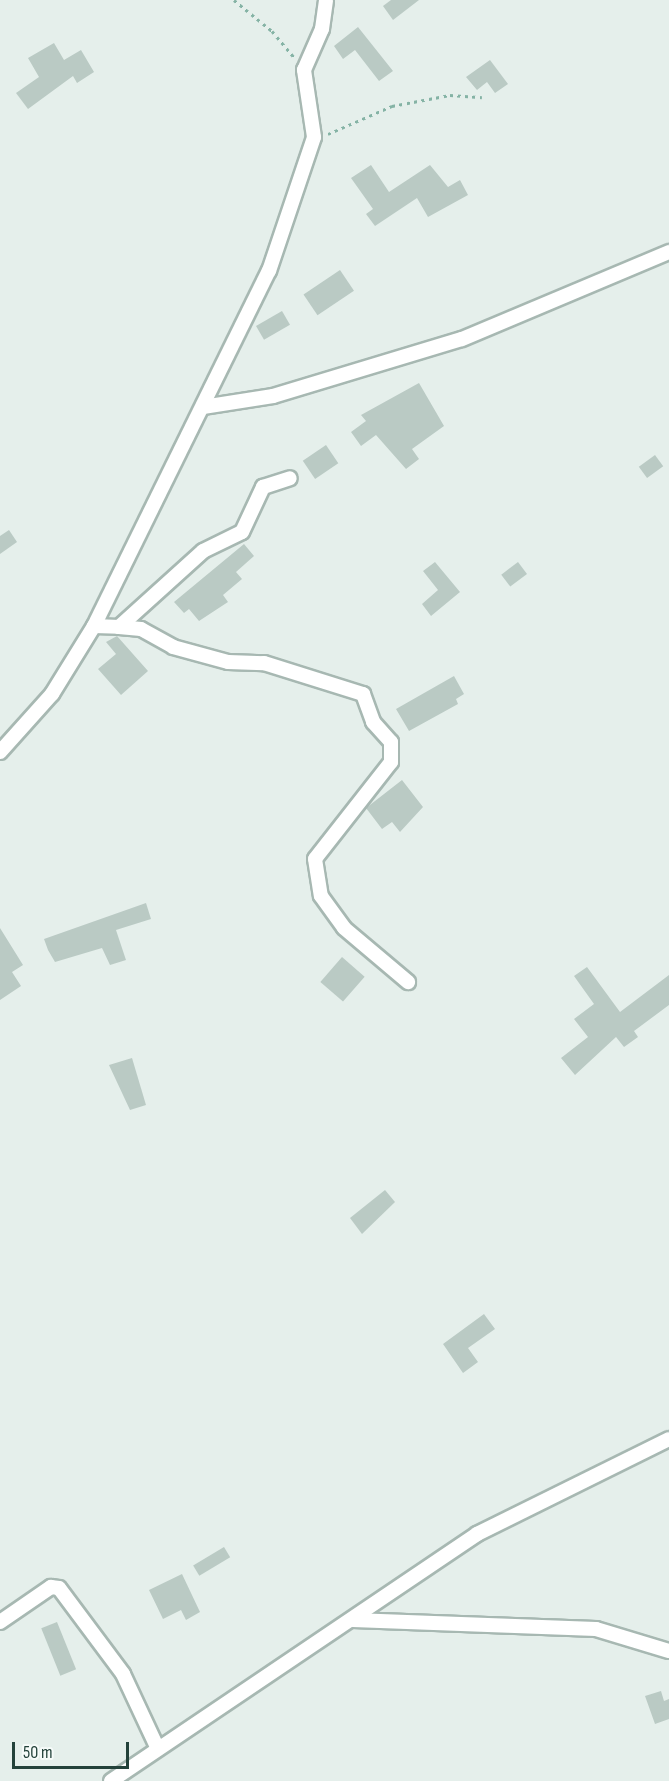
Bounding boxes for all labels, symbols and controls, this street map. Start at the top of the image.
scale bar [15,1730,132,1768]
text: 50 m [23,1742,53,1763]

